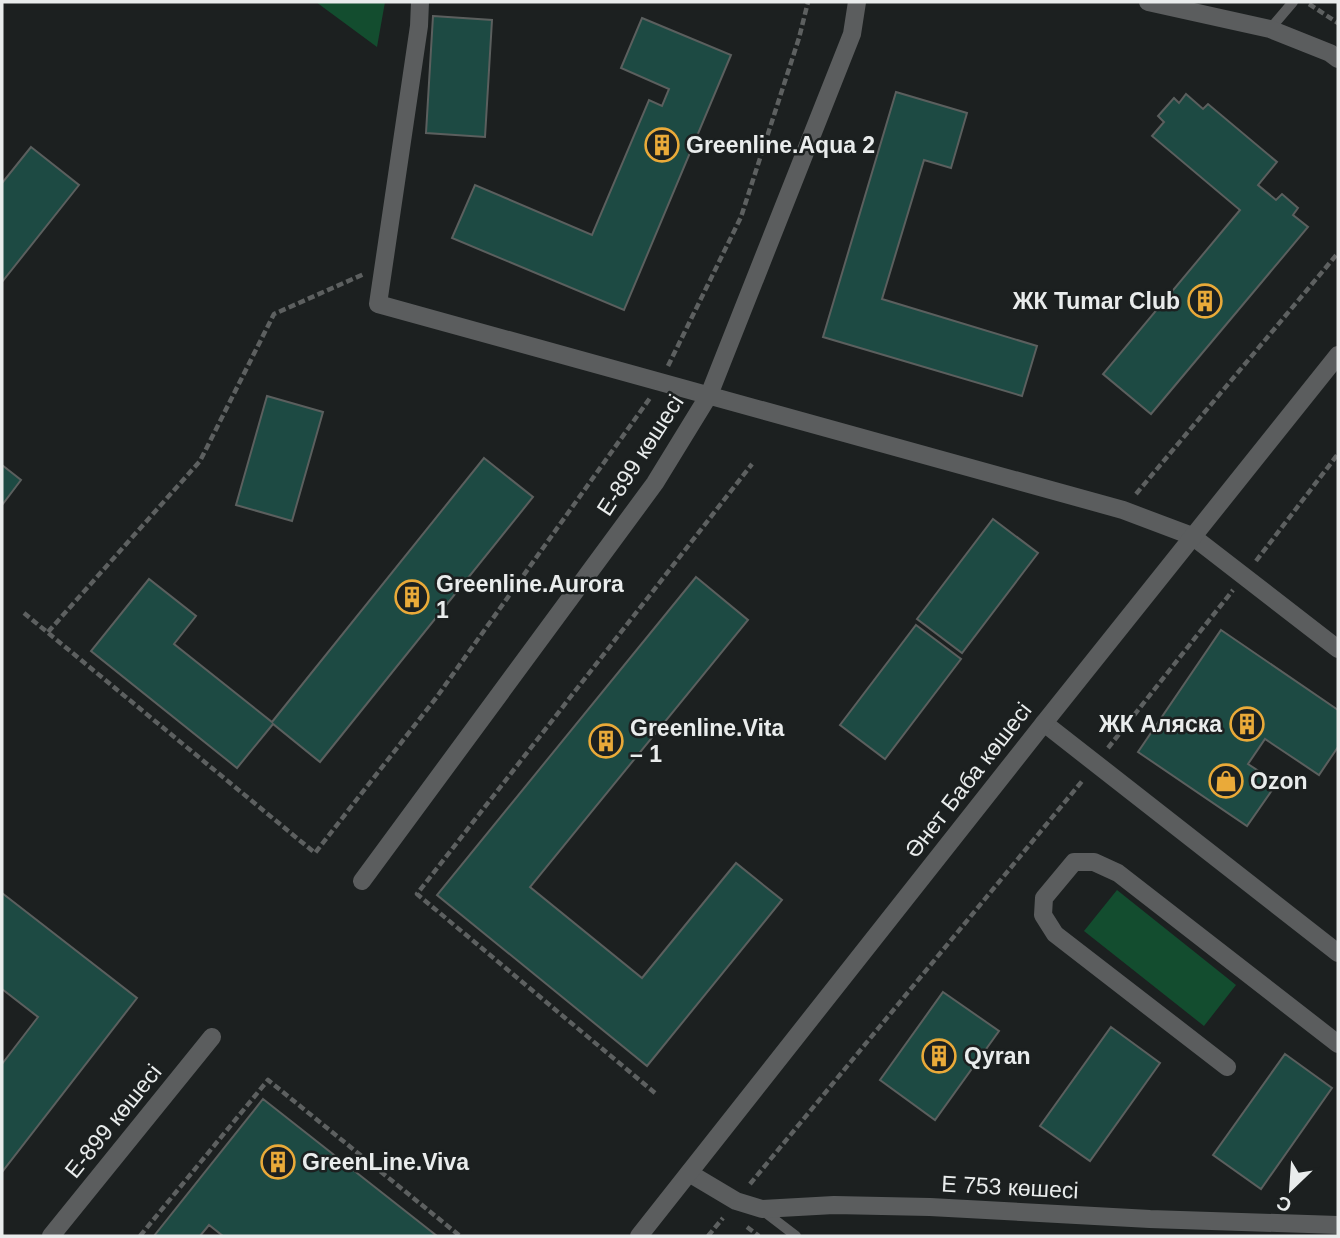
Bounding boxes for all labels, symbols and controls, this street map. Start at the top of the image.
building icon: Greenline.Aqua 2 [643,126,681,164]
place label: Greenline.Aqua 2 [686,132,875,158]
building icon: ЖК Tumar Club [1186,282,1224,320]
place label: ЖК Tumar Club [1012,288,1180,314]
street label: Е-899 көшесі [591,390,689,520]
place label: Greenline.Aurora 1 [436,571,624,623]
building icon: Greenline.Aurora 1 [393,578,431,616]
street label: Әнет Баба көшесі [899,697,1037,863]
building icon: ЖК Аляска [1228,705,1266,743]
place label: ЖК Аляска [1098,711,1222,737]
place label: Greenline.Vita – 1 [630,715,784,767]
building icon: Greenline.Vita – 1 [587,722,625,760]
shop icon: Ozon [1207,762,1245,800]
place label: Ozon [1250,768,1308,794]
building icon: Qyran [920,1037,958,1075]
place label: Qyran [964,1043,1030,1069]
street label: Е-899 көшесі [59,1059,167,1183]
building icon: GreenLine.Viva [259,1143,297,1181]
place label: GreenLine.Viva [302,1149,469,1175]
north arrow [1256,1154,1326,1224]
street label: Е 753 көшесі [941,1170,1079,1204]
text: С [1273,1191,1295,1216]

